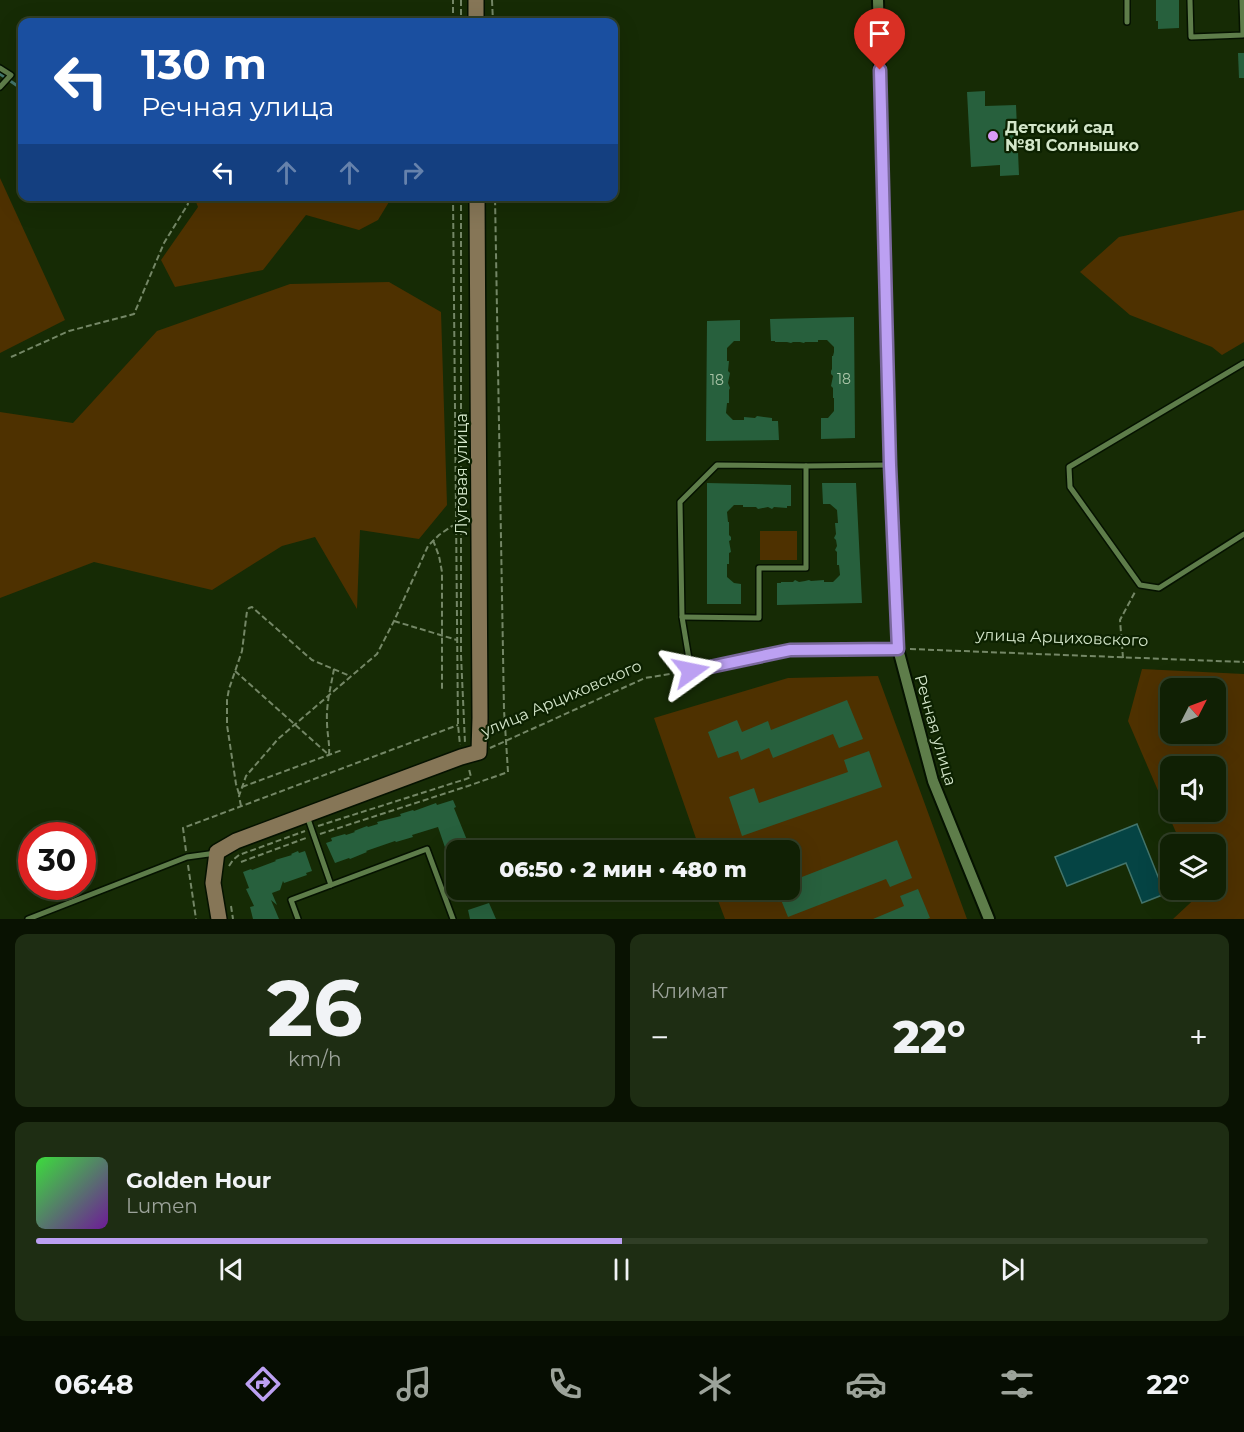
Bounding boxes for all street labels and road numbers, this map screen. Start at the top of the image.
street label: Луговая улица [452,413,471,535]
street label: улица Арциховского [974,625,1149,650]
street label: улица Арциховского [477,656,644,741]
street label: Речная улица [911,672,960,788]

